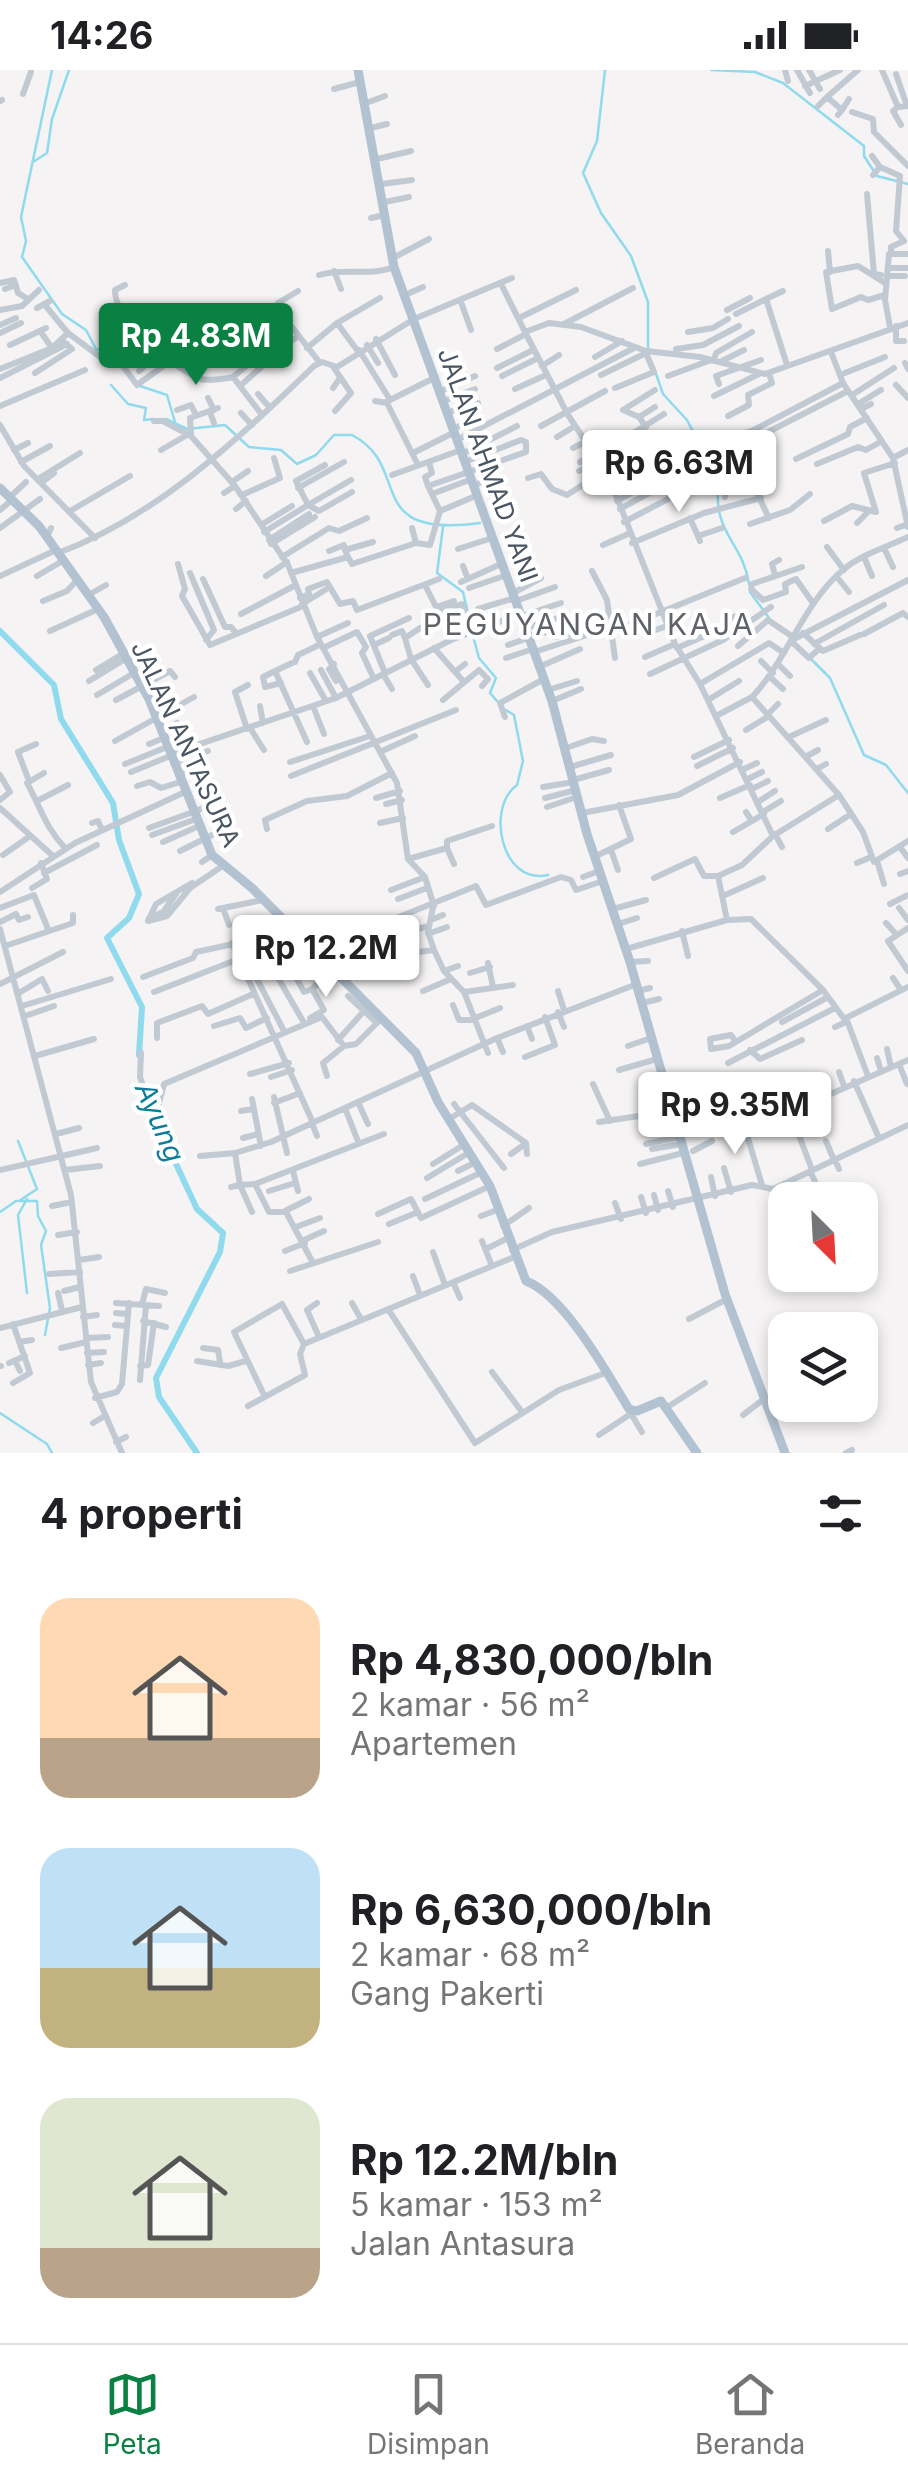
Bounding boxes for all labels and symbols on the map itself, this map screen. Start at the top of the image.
pin: Rp 4.83M [93,303,299,388]
street label: JALAN AHMAD YANI [432,344,544,586]
pin: Rp 6.63M [576,430,782,515]
district label: PEGUYANGAN KAJA [423,606,755,642]
street label: JALAN ANTASURA [125,636,247,852]
pin: Rp 12.2M [223,915,429,1000]
pin: Rp 9.35M [632,1072,838,1157]
water label: Ayung [128,1076,192,1167]
north arrow [768,1182,878,1292]

